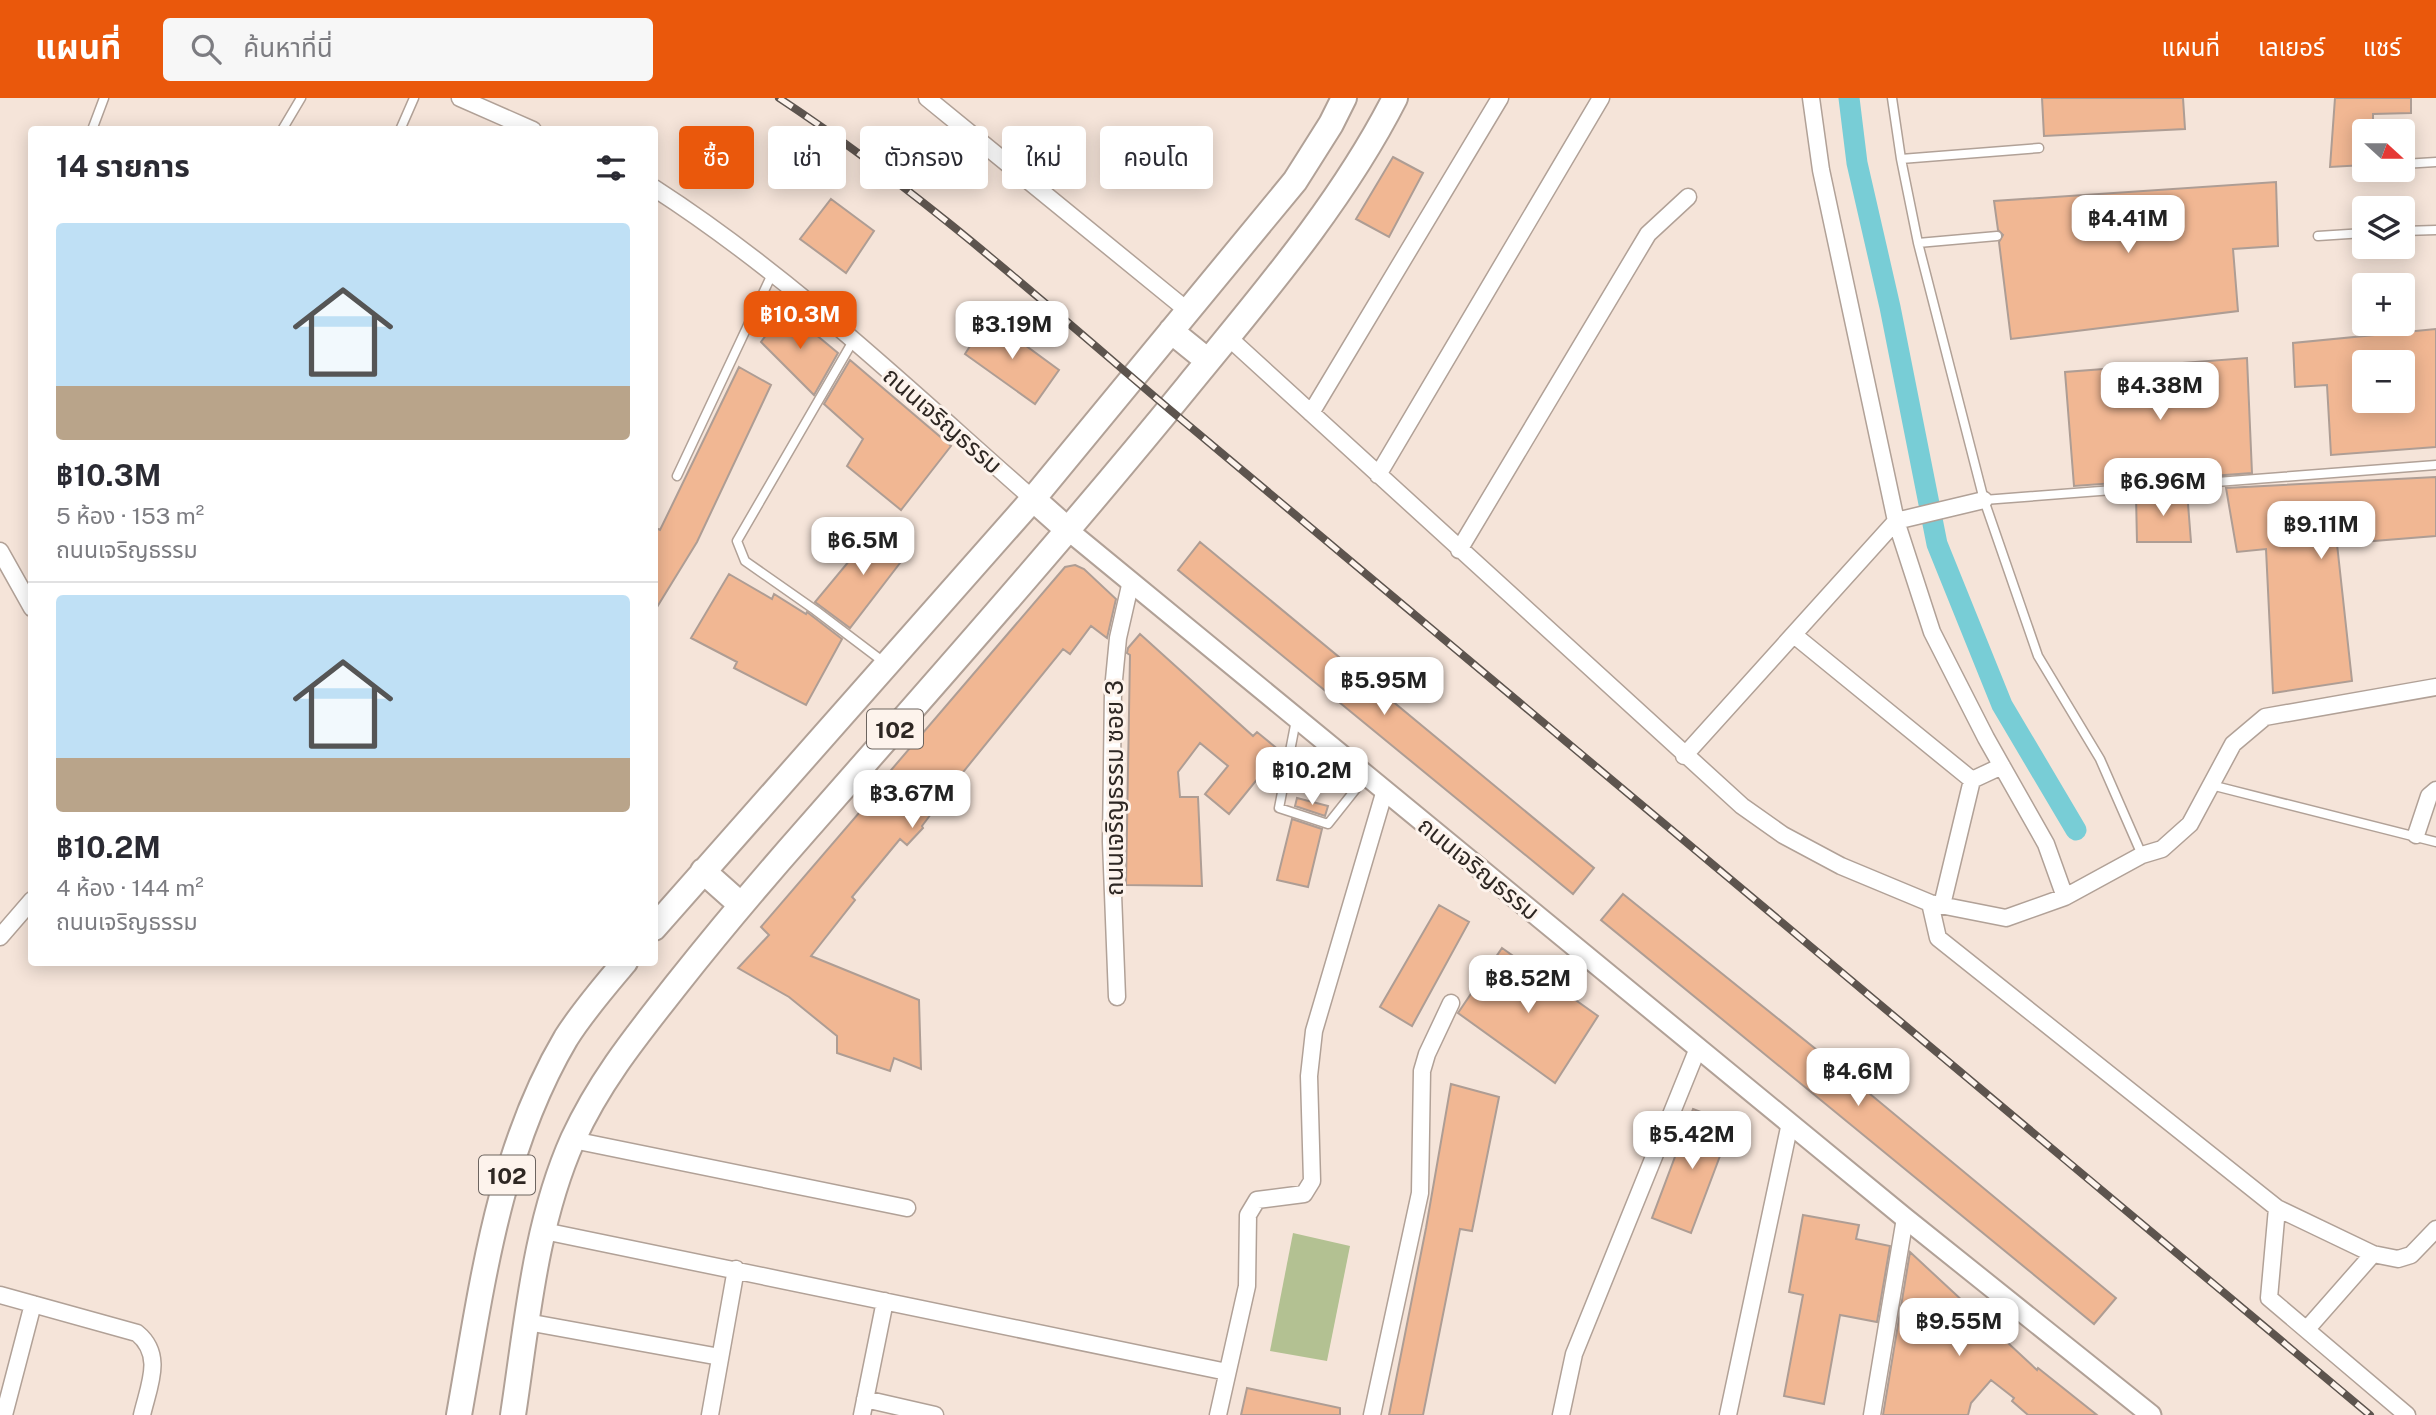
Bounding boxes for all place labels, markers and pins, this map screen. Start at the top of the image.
pin: ฿4.41M [2071,195,2185,255]
pin: ฿10.3M [743,292,857,351]
pin: ฿3.19M [955,302,1069,361]
pin: ฿4.38M [2103,362,2217,422]
pin: ฿6.96M [2106,458,2220,518]
pin: ฿9.11M [2264,502,2378,561]
pin: ฿6.5M [814,518,912,577]
pin: ฿5.95M [1327,658,1441,717]
pin: ฿10.2M [1255,748,1369,807]
pin: ฿3.67M [855,770,969,830]
pin: ฿8.52M [1471,956,1585,1015]
pin: ฿4.6M [1809,1048,1907,1108]
pin: ฿5.42M [1635,1112,1749,1171]
pin: ฿9.55M [1902,1298,2016,1358]

